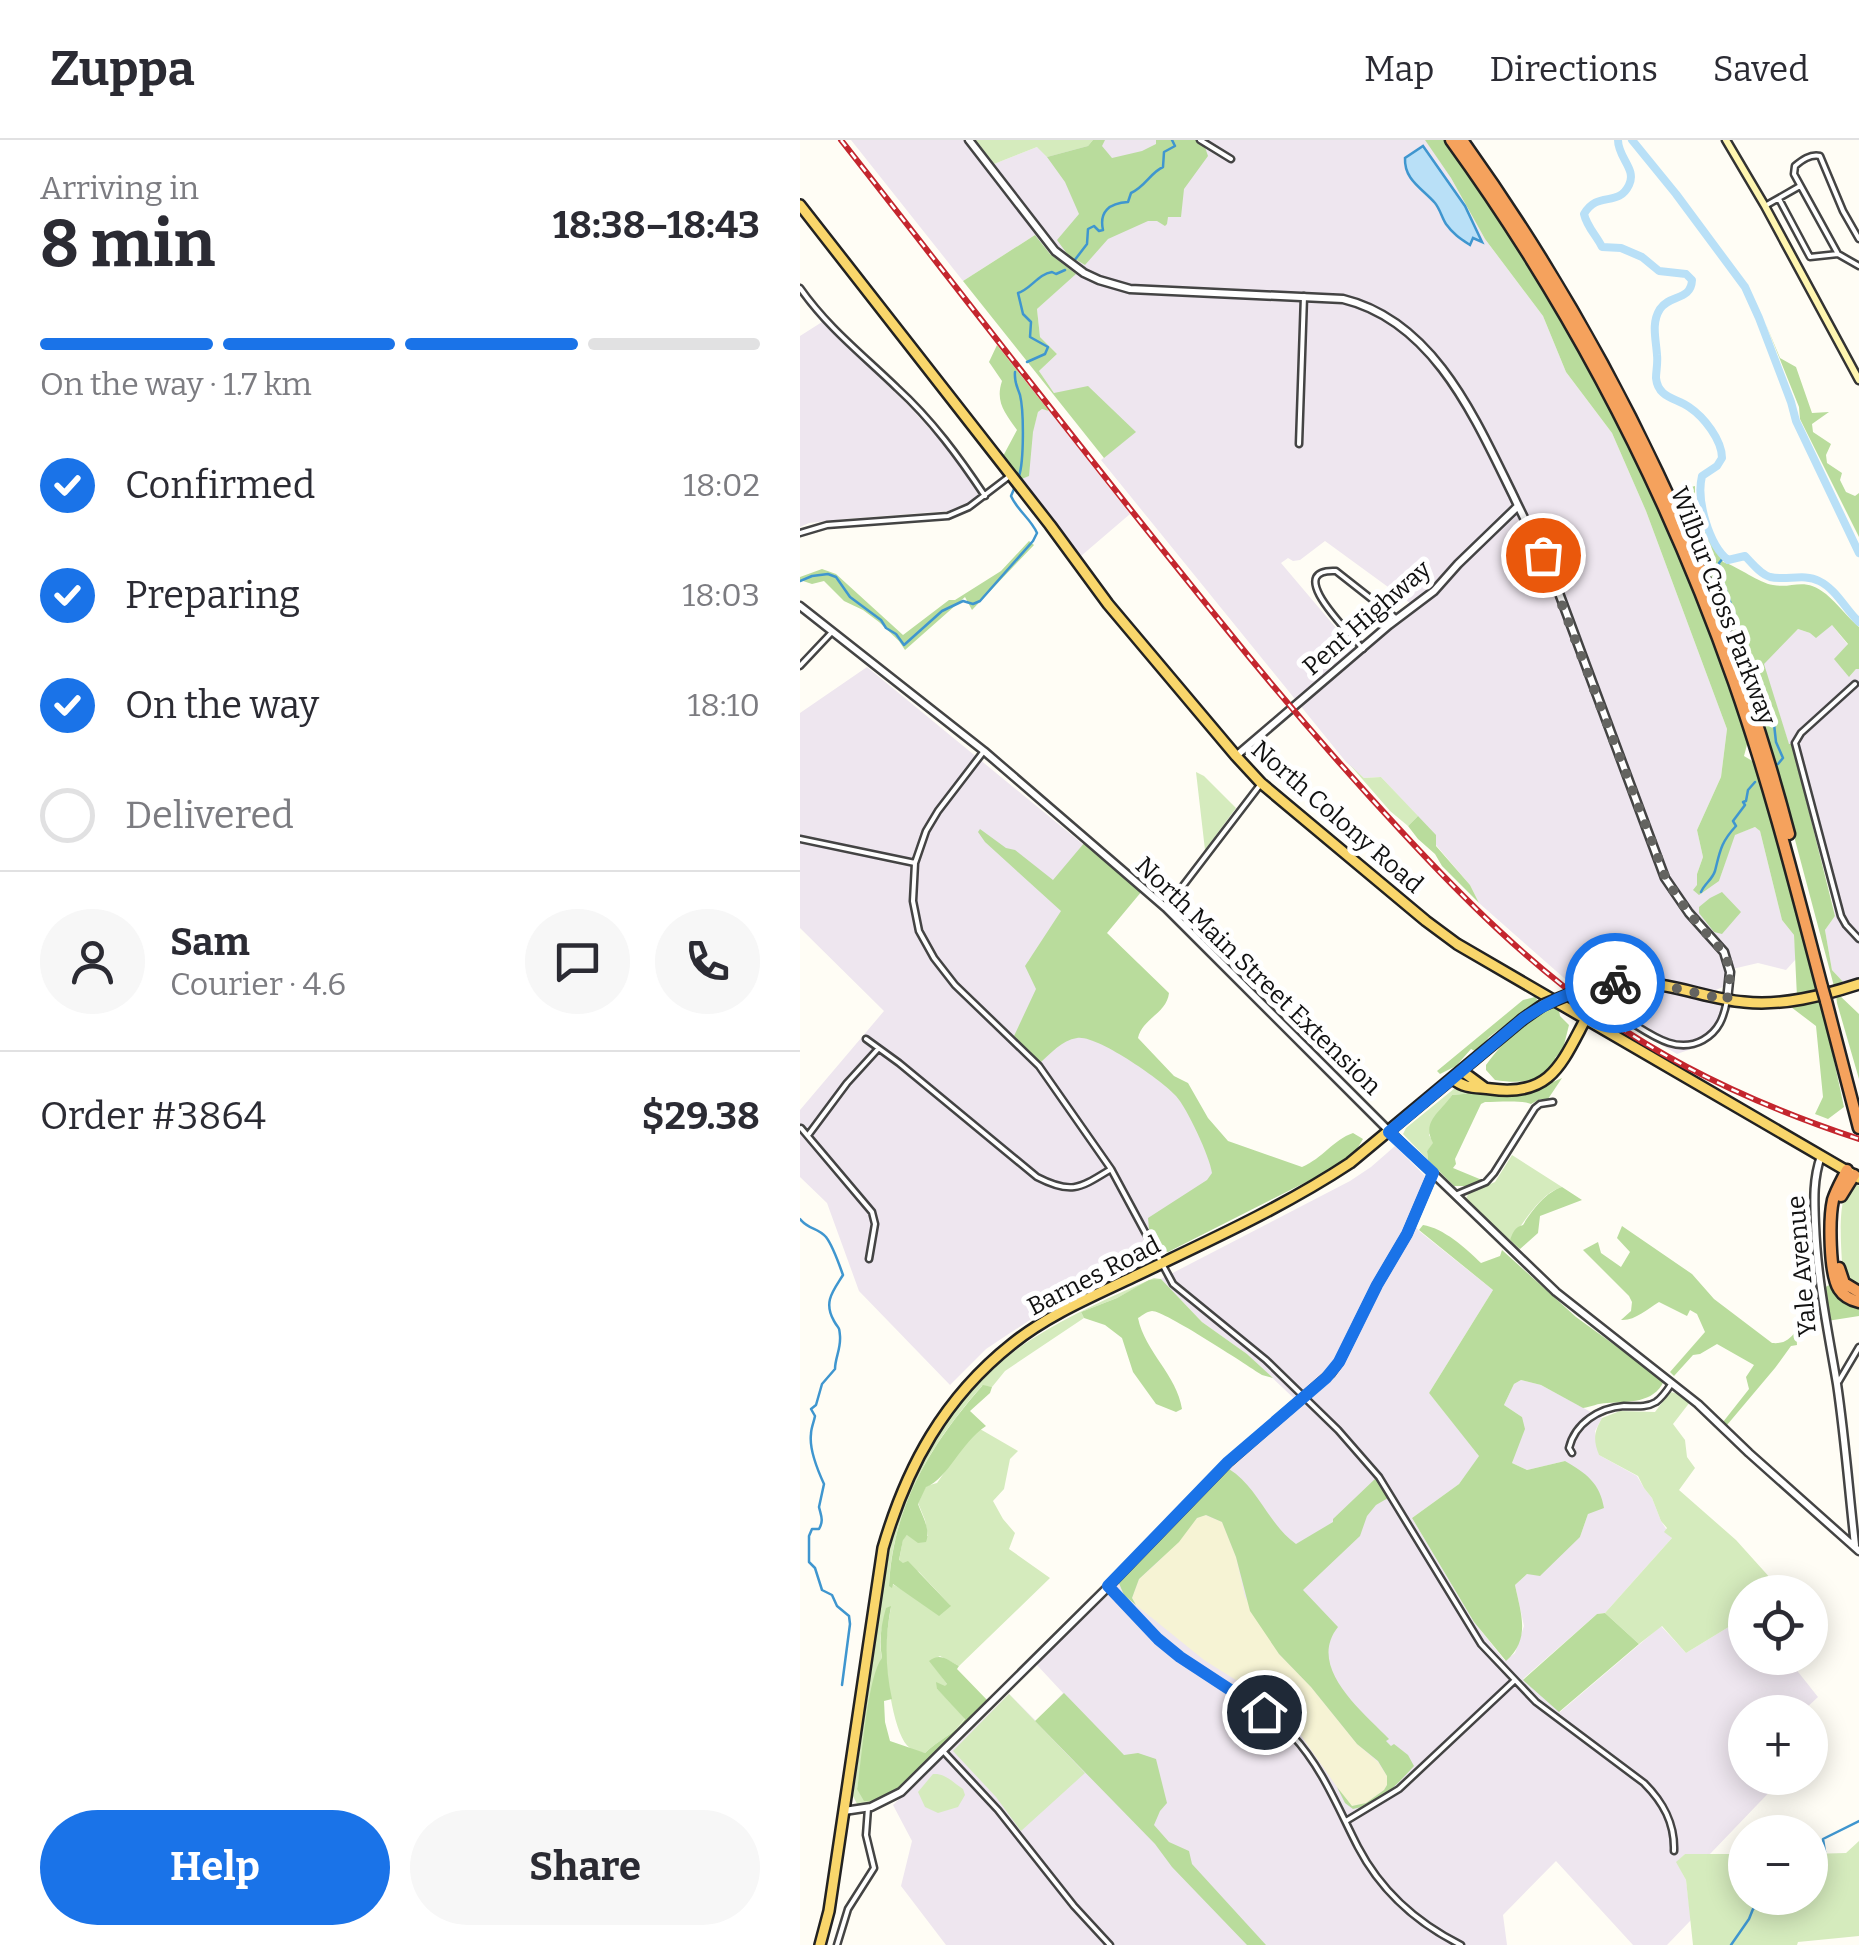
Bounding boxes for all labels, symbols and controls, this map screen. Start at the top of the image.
text: Zuppa [50,40,195,98]
text: Map [1364,48,1434,90]
text: Directions [1489,48,1658,90]
text: Saved [1713,48,1809,90]
text: Arriving in [40,169,199,207]
text: 18:38–18:43 [553,202,760,248]
text: 8 min [40,205,215,283]
text: On the way · 1.7 km [40,365,312,403]
icon: check [40,458,95,513]
text: Confirmed [125,462,315,508]
text: 18:02 [683,466,760,504]
street label: Wilbur Cross Parkway [1664,483,1782,730]
pin [1501,513,1586,598]
icon: bag [1516,528,1571,583]
street label: Pent Highway [1297,554,1438,682]
icon: check [40,568,95,623]
text: Preparing [125,572,300,618]
text: 18:03 [682,576,760,614]
icon: check [40,678,95,733]
text: On the way [125,682,319,728]
text: 18:10 [688,686,760,724]
street label: North Colony Road [1245,734,1429,900]
text: Delivered [125,792,294,838]
street label: North Main Street Extension [1129,851,1387,1101]
button: person [40,909,145,1014]
button: chat [525,909,630,1014]
button: phone [655,909,760,1014]
text: Sam [170,919,250,965]
courier [1565,933,1665,1033]
icon: bike [1588,956,1643,1011]
text: Courier · 4.6 [170,965,346,1003]
text: Order #3864 [40,1093,266,1139]
text: $29.38 [641,1093,760,1139]
street label: Yale Avenue [1781,1194,1823,1338]
street label: Barnes Road [1023,1230,1166,1322]
map controls [1728,1575,1828,1915]
button: locate [1728,1575,1828,1675]
pin [1222,1670,1307,1755]
icon: home [1237,1685,1292,1740]
button: + [1728,1695,1828,1795]
button: Help [40,1810,390,1925]
button: Share [410,1810,760,1925]
button: − [1728,1815,1828,1915]

